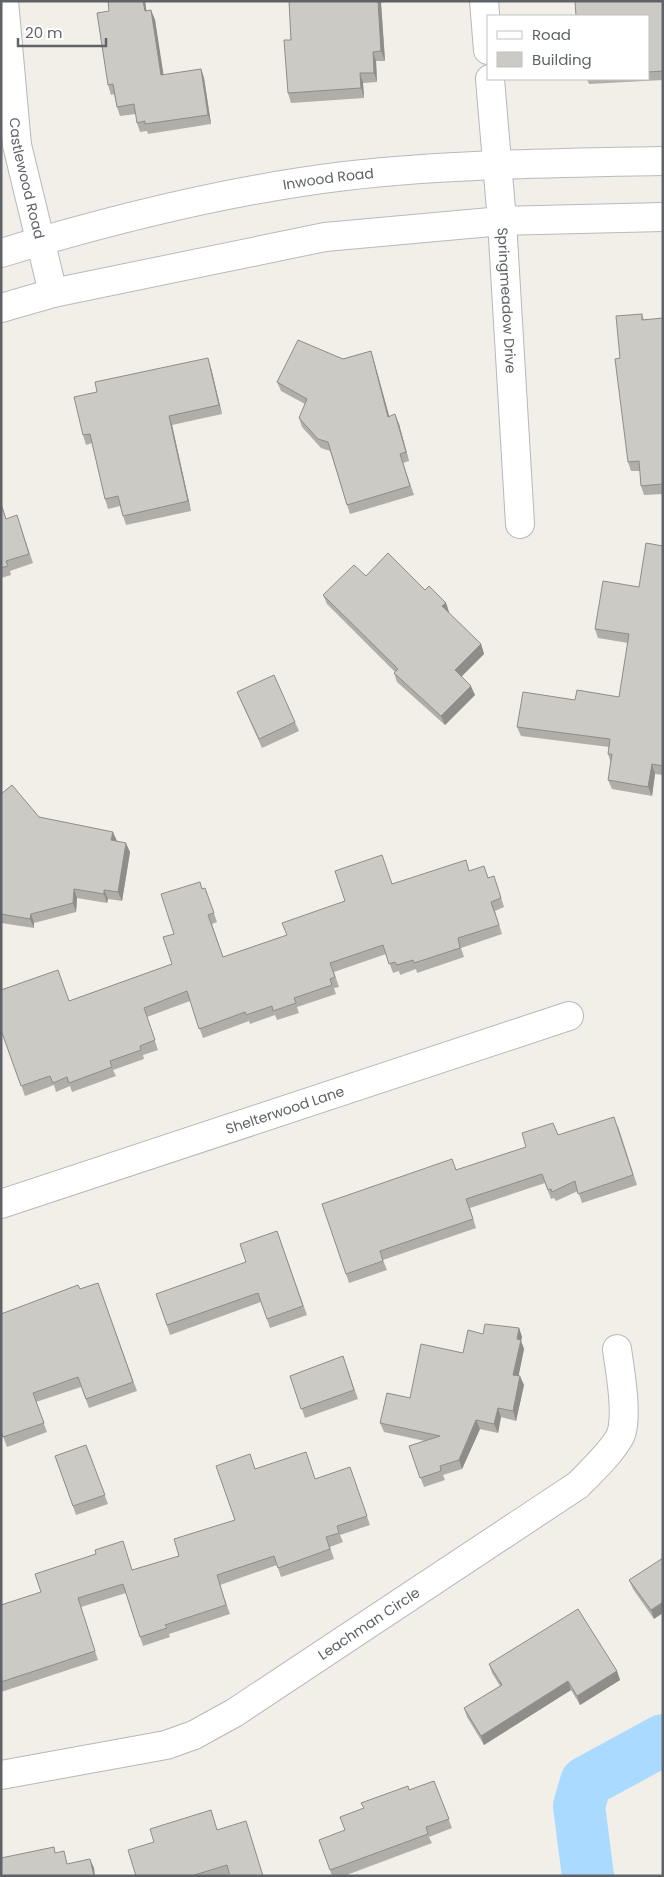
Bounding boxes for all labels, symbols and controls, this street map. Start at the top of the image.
scale bar [18,15,105,47]
legend [487,15,649,80]
text: 20 m [25,22,63,43]
text: Road [532,24,571,45]
text: Building [532,49,592,70]
street label: Castlewood Road [5,117,49,241]
street label: Inwood Road [281,163,375,195]
street label: Springmeadow Drive [492,227,521,374]
street label: Shelterwood Lane [223,1081,347,1139]
street label: Leachman Circle [314,1582,424,1665]

